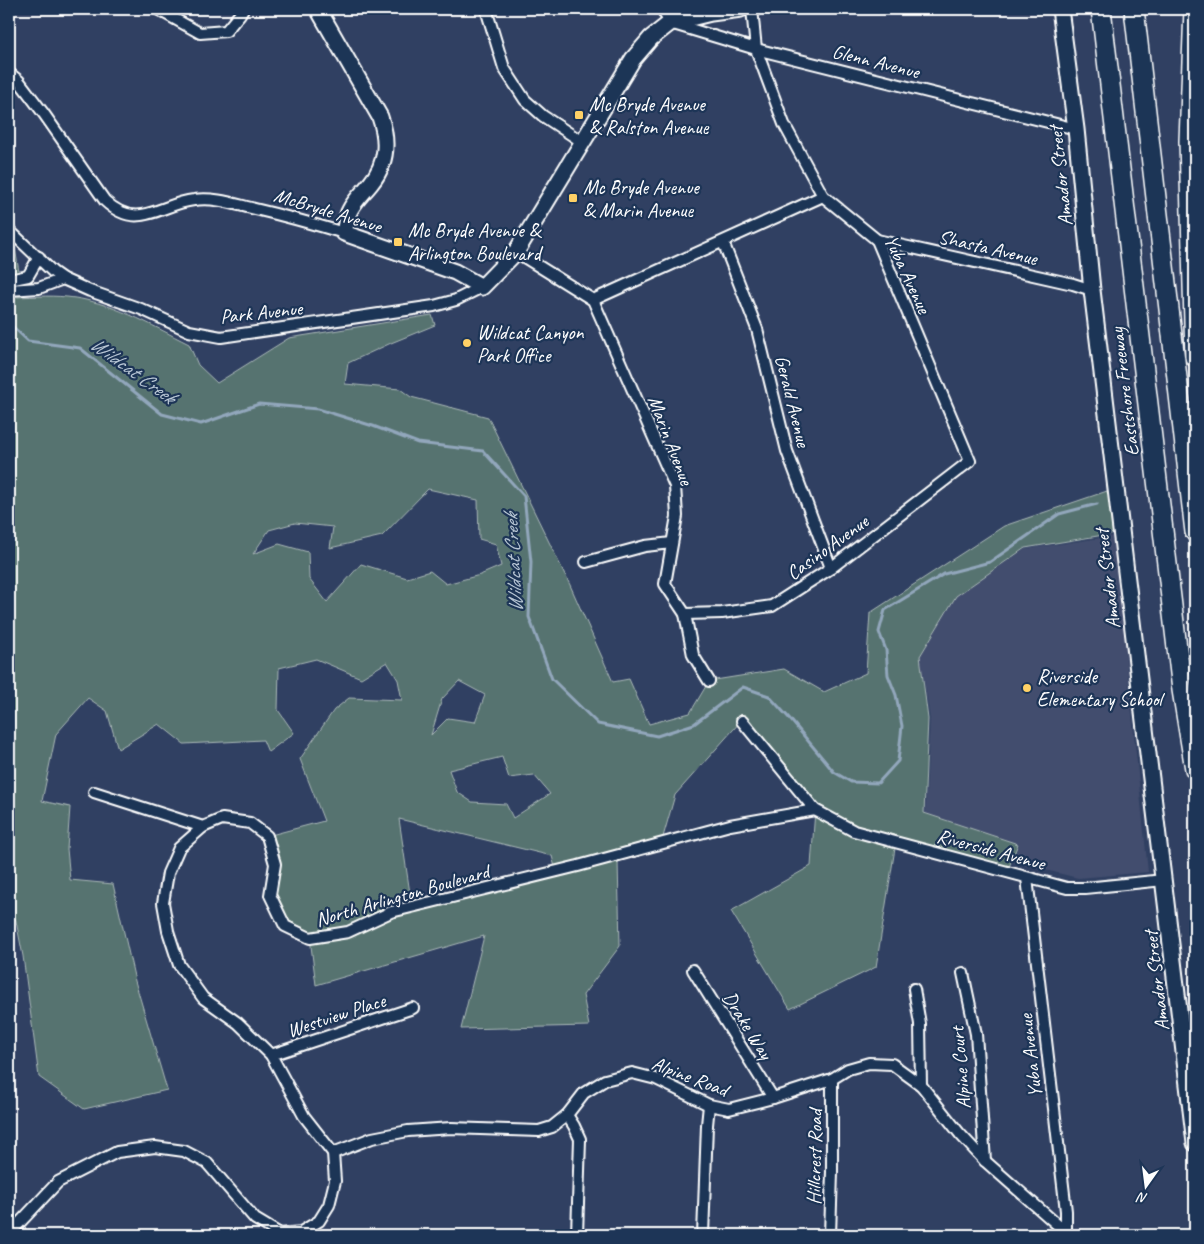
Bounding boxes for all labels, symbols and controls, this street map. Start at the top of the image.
street label: Glenn Avenue [830,39,923,85]
place label: Mc Bryde Avenue & Ralston Avenue [589,92,710,140]
marker: Mc Bryde Avenue & Ralston Avenue [573,109,585,121]
street label: Amador Street [1042,121,1078,227]
place label: Mc Bryde Avenue & Marin Avenue [583,175,700,223]
street label: McBryde Avenue [271,182,386,239]
marker: Mc Bryde Avenue & Marin Avenue [567,192,579,204]
place label: Mc Bryde Avenue & Arlington Boulevard [408,218,544,266]
street label: Shasta Avenue [936,224,1041,271]
street label: Yuba Avenue [879,231,937,319]
marker: Mc Bryde Avenue & Arlington Boulevard [392,236,404,248]
street label: Park Avenue [219,296,305,329]
place label: Wildcat Canyon Park Office [477,320,584,368]
street label: Eastshore Freeway [1104,325,1145,458]
water label: Wildcat Creek [85,331,184,412]
marker: Wildcat Canyon Park Office [461,337,473,349]
street label: Gerald Avenue [769,353,816,451]
street label: Marin Avenue [642,392,700,490]
street label: Casino Avenue [781,508,875,586]
water label: Wildcat Creek [497,509,529,613]
street label: Amador Street [1089,524,1126,630]
place label: Riverside Elementary School [1037,664,1165,712]
marker: Riverside Elementary School [1021,682,1033,694]
street label: Riverside Avenue [934,823,1049,876]
street label: North Arlington Boulevard [312,858,495,932]
street label: Amador Street [1138,926,1175,1032]
street label: Westview Place [284,987,390,1043]
street label: Drake Way [717,987,779,1066]
street label: Yuba Avenue [1013,1011,1048,1099]
street label: Alpine Court [944,1023,977,1110]
street label: Alpine Road [648,1051,734,1103]
street label: Hillcrest Road [801,1106,828,1205]
north arrow [1122,1162,1172,1212]
text: N [1134,1188,1149,1207]

